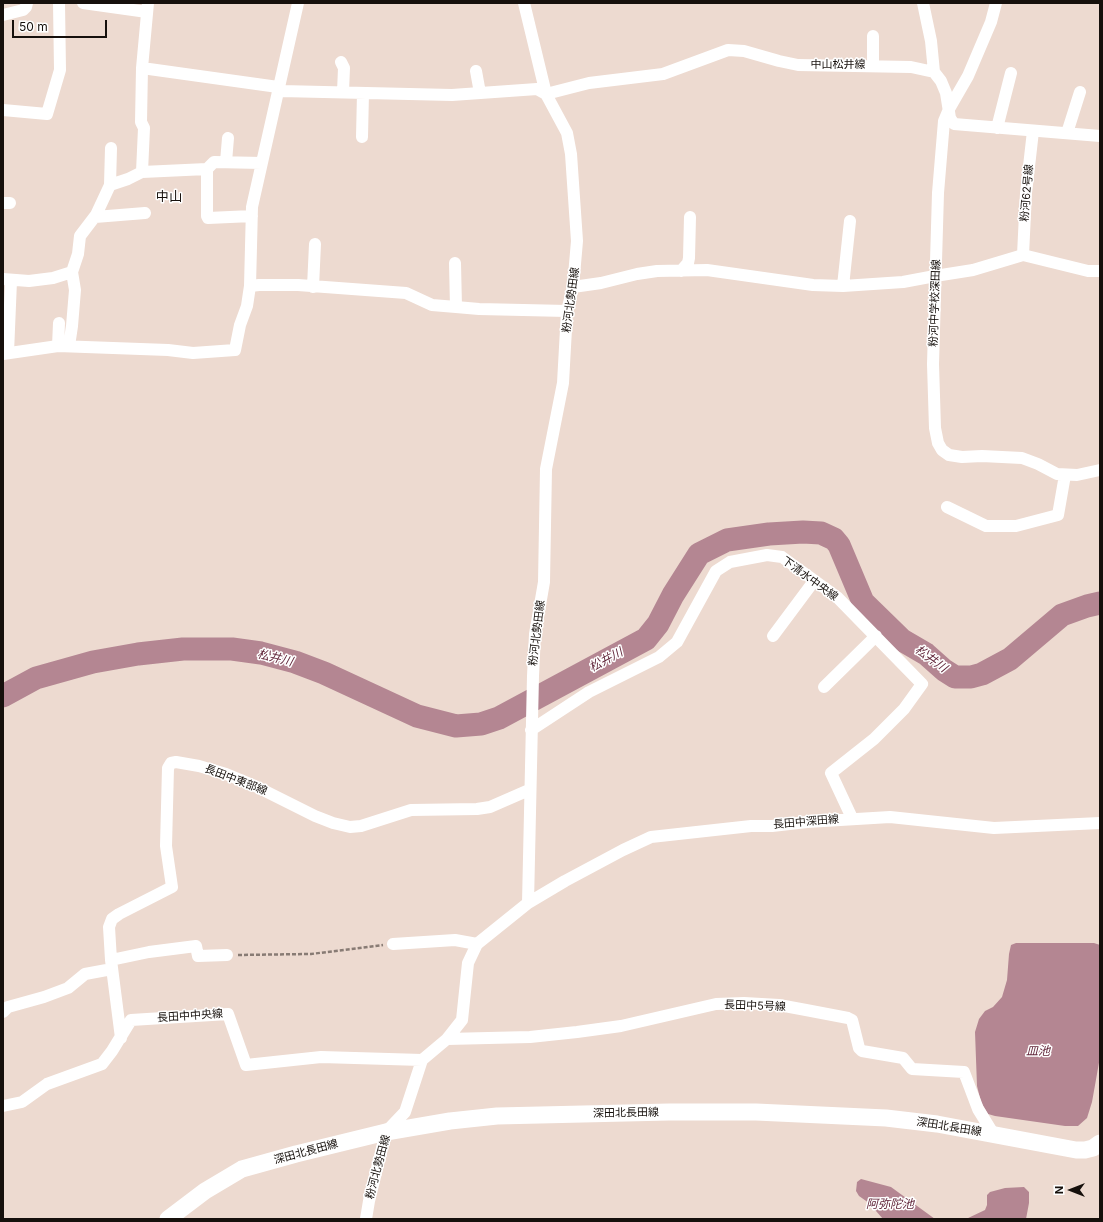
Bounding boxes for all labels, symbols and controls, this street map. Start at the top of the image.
scale bar [14,12,109,38]
text: 50 m [19,19,48,34]
street label: 中山松井線 [811,58,865,72]
street label: 粉河62号線 [1018,164,1036,222]
district label: 中山 [156,189,182,205]
street label: 粉河中学校深田線 [927,259,943,347]
street label: 粉河北勢田線 [560,266,582,334]
street label: 下清水中央線 [779,554,841,604]
street label: 粉河北勢田線 [526,599,548,667]
water label: 松井川 [912,643,950,675]
water label: 松井川 [587,645,625,675]
water label: 松井川 [256,647,294,669]
street label: 長田中東部線 [203,762,269,798]
street label: 長田中深田線 [773,813,839,831]
street label: 長田中5号線 [724,998,786,1014]
street label: 長田中中央線 [157,1007,223,1025]
water label: 皿池 [1026,1044,1050,1058]
street label: 深田北長田線 [593,1106,659,1120]
street label: 深田北長田線 [915,1115,983,1139]
street label: 粉河北勢田線 [363,1133,393,1201]
street label: 深田北長田線 [272,1137,340,1167]
north arrow [1051,1170,1091,1210]
text: N [1052,1186,1066,1194]
water label: 阿弥陀池 [866,1197,914,1211]

